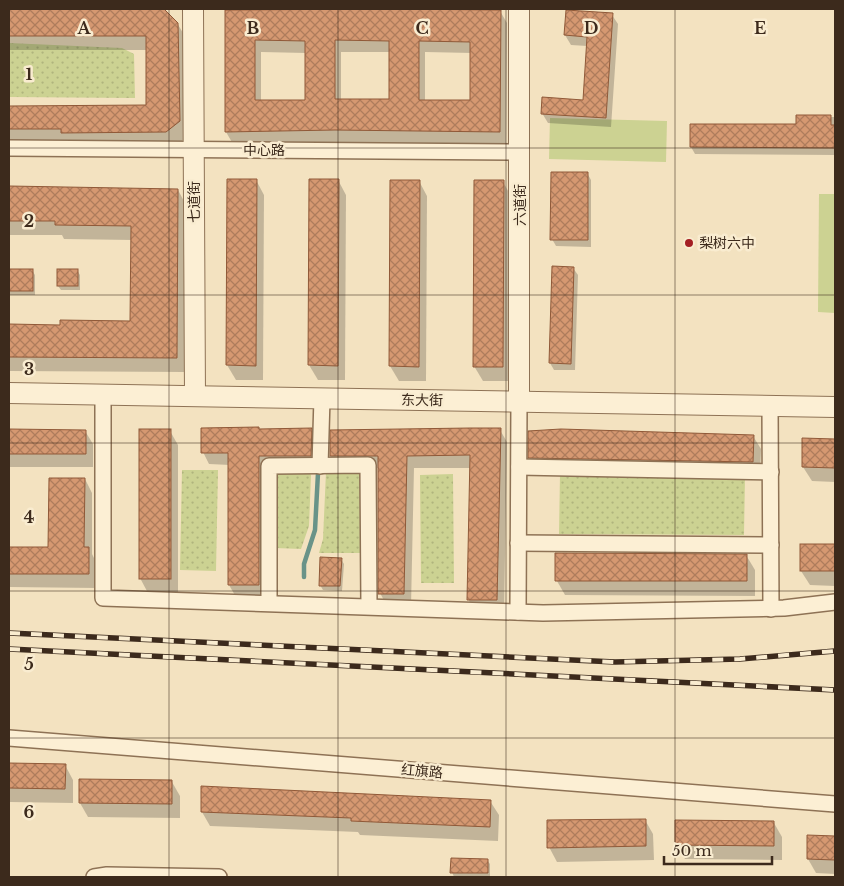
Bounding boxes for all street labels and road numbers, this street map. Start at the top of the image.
street label: 中心路 [243,141,285,159]
street label: 七道街 [185,181,203,223]
street label: 六道街 [511,184,529,226]
street label: 东大街 [401,391,443,409]
street label: 红旗路 [400,760,444,782]

